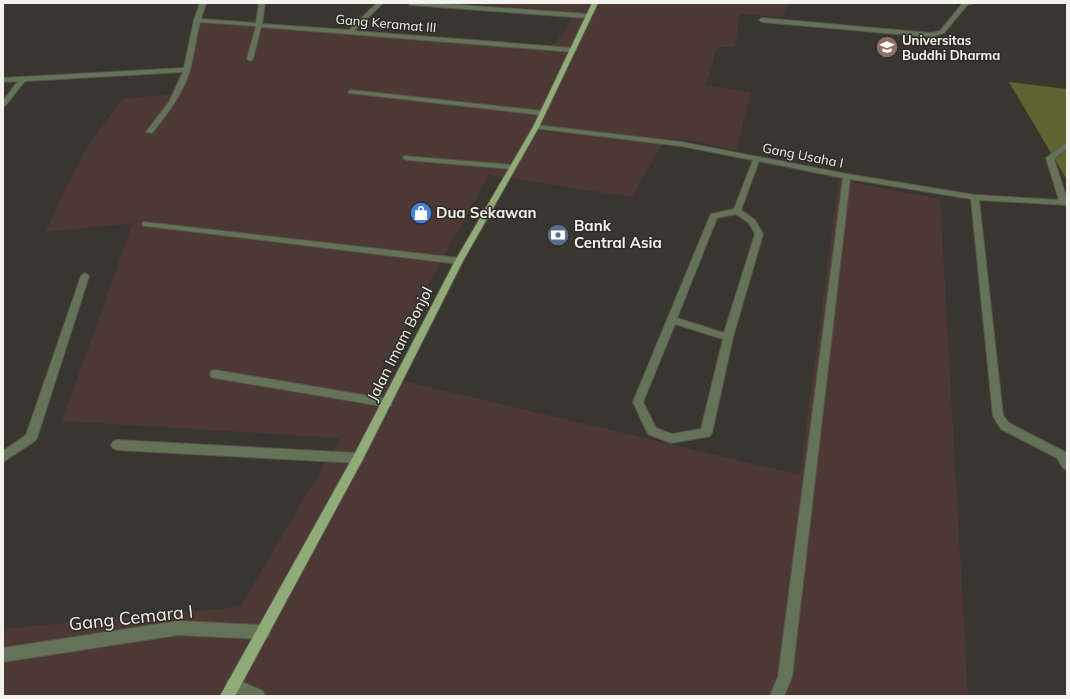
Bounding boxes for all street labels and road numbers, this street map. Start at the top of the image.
street label: Gang Keramat III [335,11,437,35]
street label: Gang Usaha I [761,139,845,171]
street label: Jalan Imam Bonjol [363,283,437,404]
street label: Gang Cemara I [68,600,194,635]

